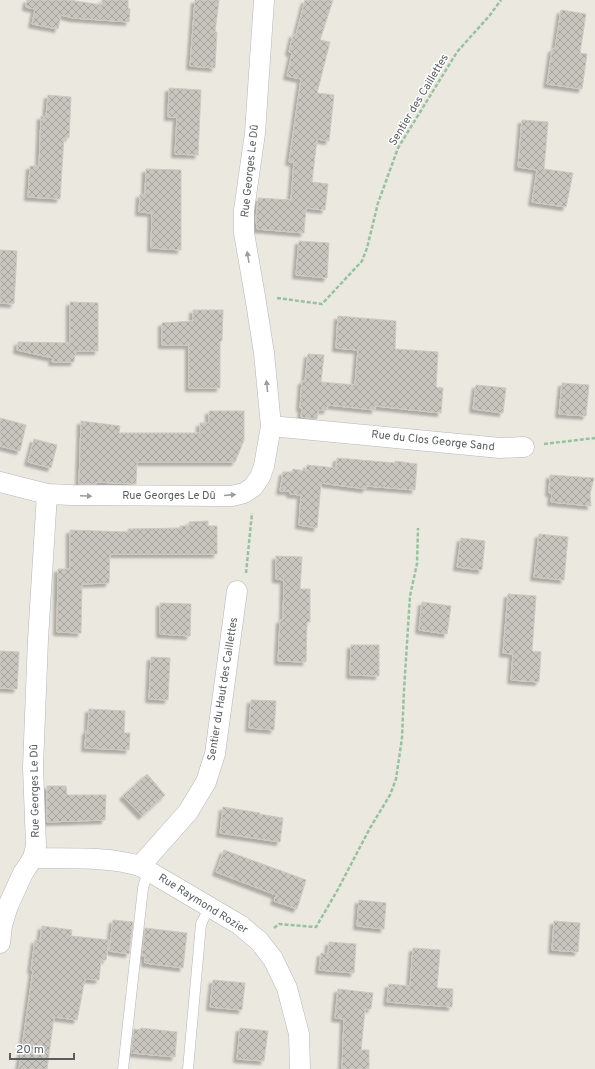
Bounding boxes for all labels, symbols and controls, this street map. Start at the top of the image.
street label: Sentier des Caillettes [386,52,452,148]
street label: Rue Georges Le Dû [238,124,262,218]
one-way arrow [245,251,251,263]
one-way arrow [264,380,270,392]
street label: Rue du Clos George Sand [371,428,495,454]
street label: Rue Georges Le Dû [122,489,216,503]
one-way arrow [80,492,92,499]
one-way arrow [224,492,236,499]
street label: Sentier du Haut des Caillettes [205,616,241,762]
street label: Rue Georges Le Dû [27,744,43,838]
street label: Rue Raymond Rozier [156,871,251,938]
scale bar [10,1035,74,1061]
text: 20 m [16,1042,44,1058]

